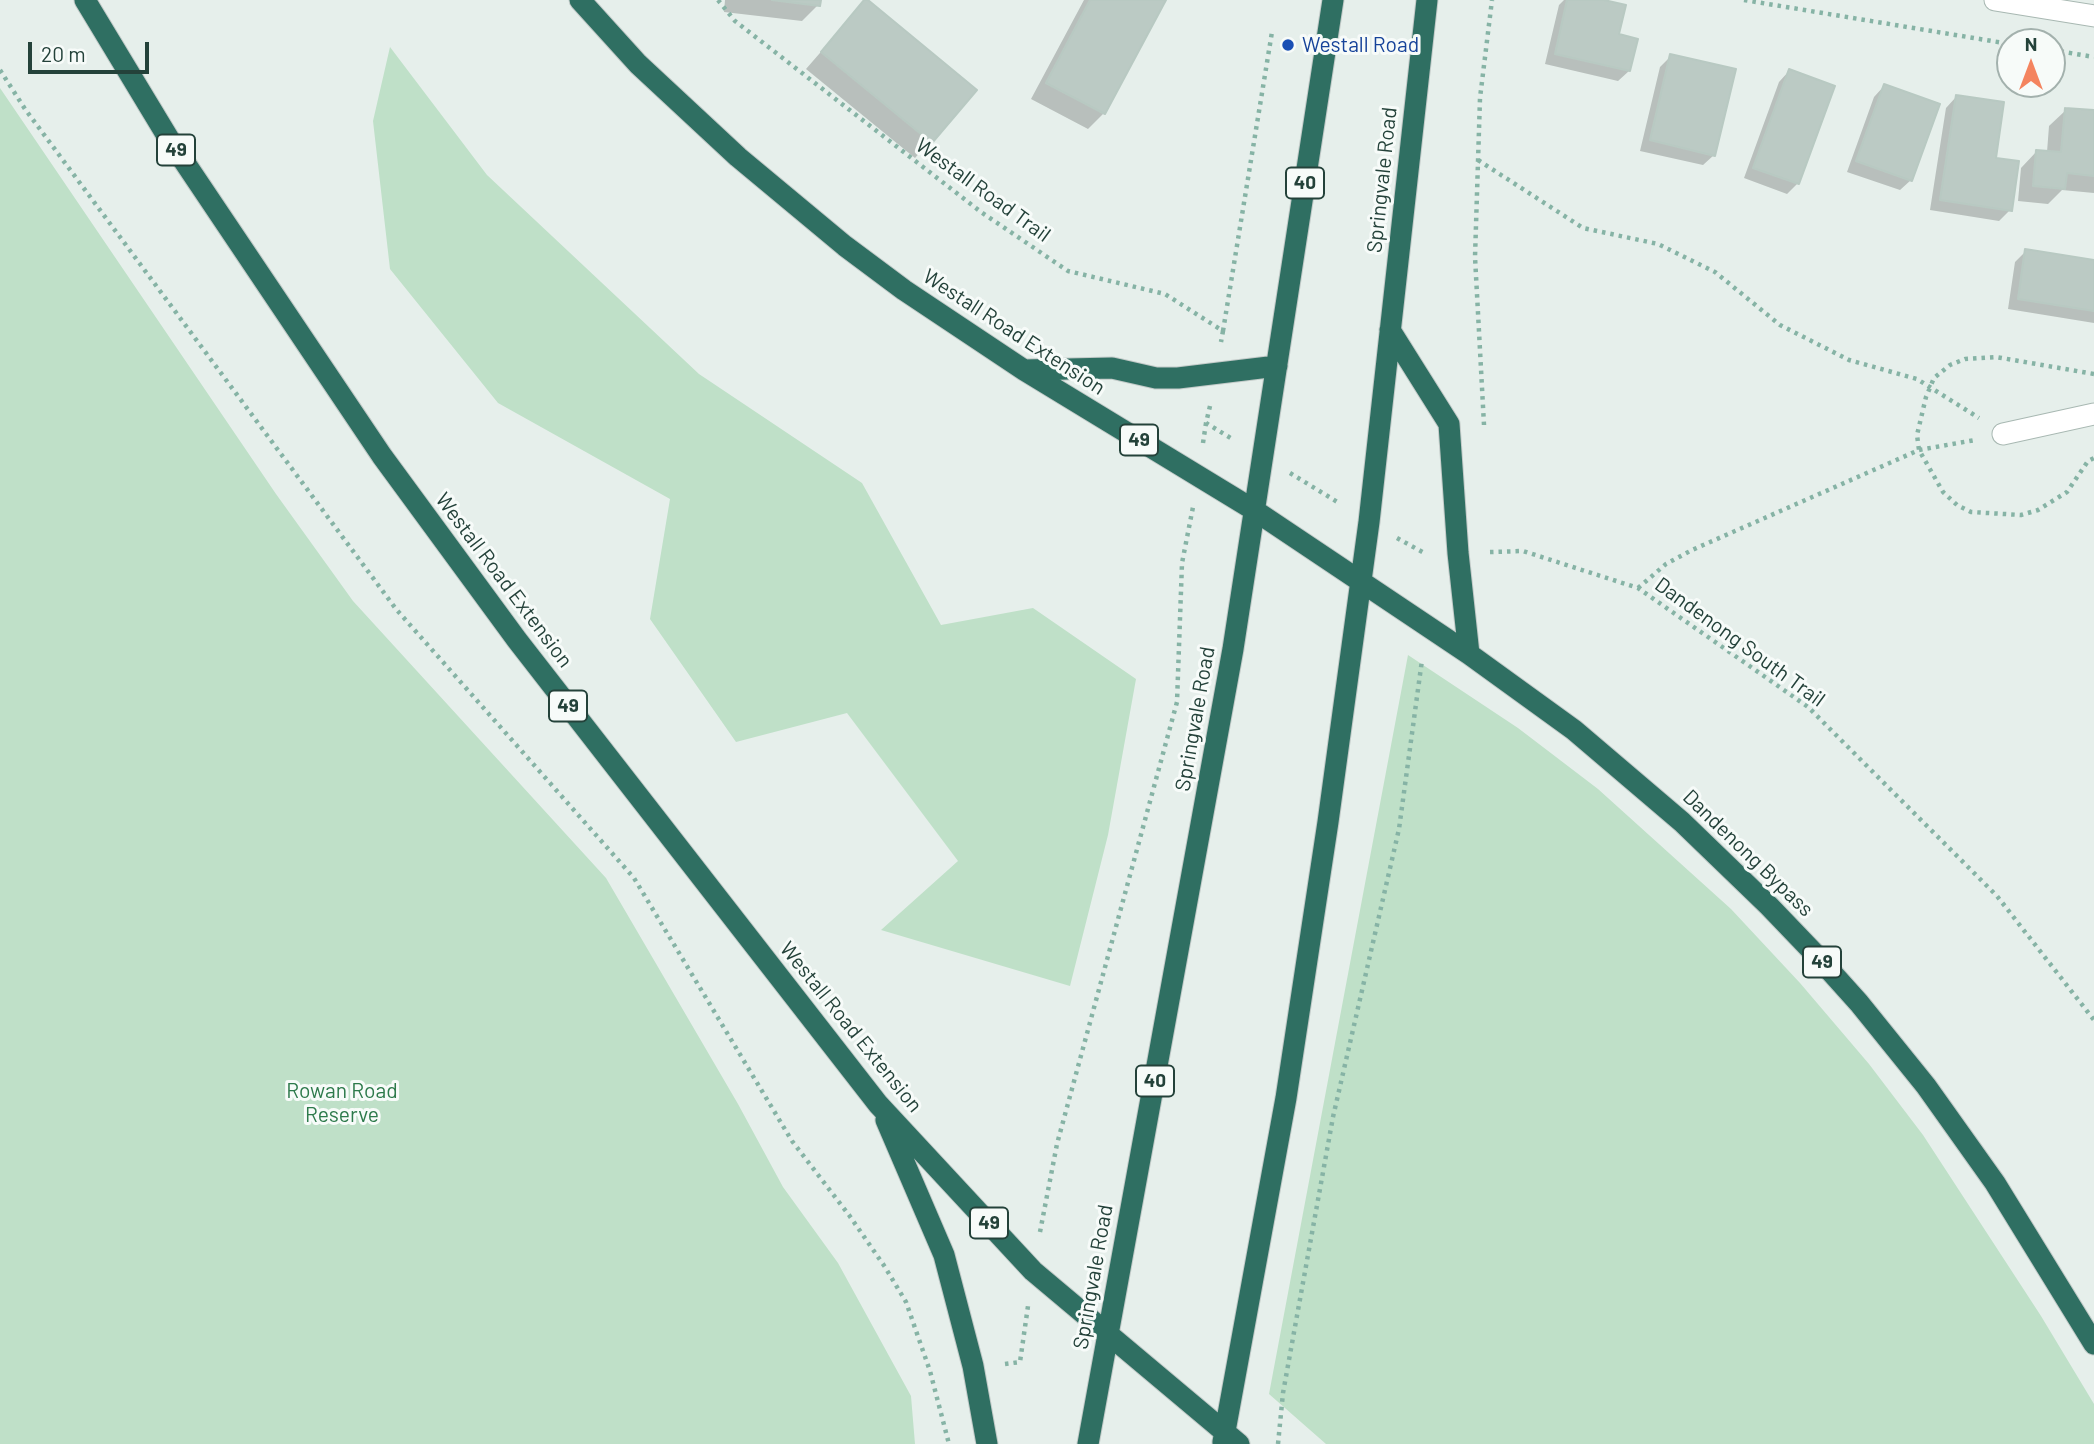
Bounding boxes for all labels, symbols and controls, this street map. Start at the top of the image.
scale bar [32,28,152,72]
north arrow [1996,28,2066,98]
place label: Westall Road [1302,32,1419,58]
text: N [2025,32,2037,55]
marker: Westall Road [1280,37,1296,53]
text: 20 m [41,41,86,66]
street label: Springvale Road [1362,106,1402,254]
street label: Westall Road Trail [911,133,1055,247]
road number: 49 [157,134,195,166]
road number: 40 [1286,168,1324,198]
street label: Westall Road Extension [918,264,1110,400]
road number: 49 [1120,424,1158,456]
street label: Westall Road Extension [430,488,578,672]
street label: Dandenong South Trail [1650,572,1830,712]
street label: Springvale Road [1170,645,1220,793]
road number: 49 [549,691,587,722]
street label: Dandenong Bypass [1677,784,1819,922]
street label: Westall Road Extension [774,937,928,1117]
road number: 49 [1803,946,1841,978]
road number: 40 [1136,1065,1174,1096]
park label: Rowan Road Reserve [286,1078,398,1128]
street label: Springvale Road [1068,1203,1118,1351]
road number: 49 [970,1208,1008,1238]

